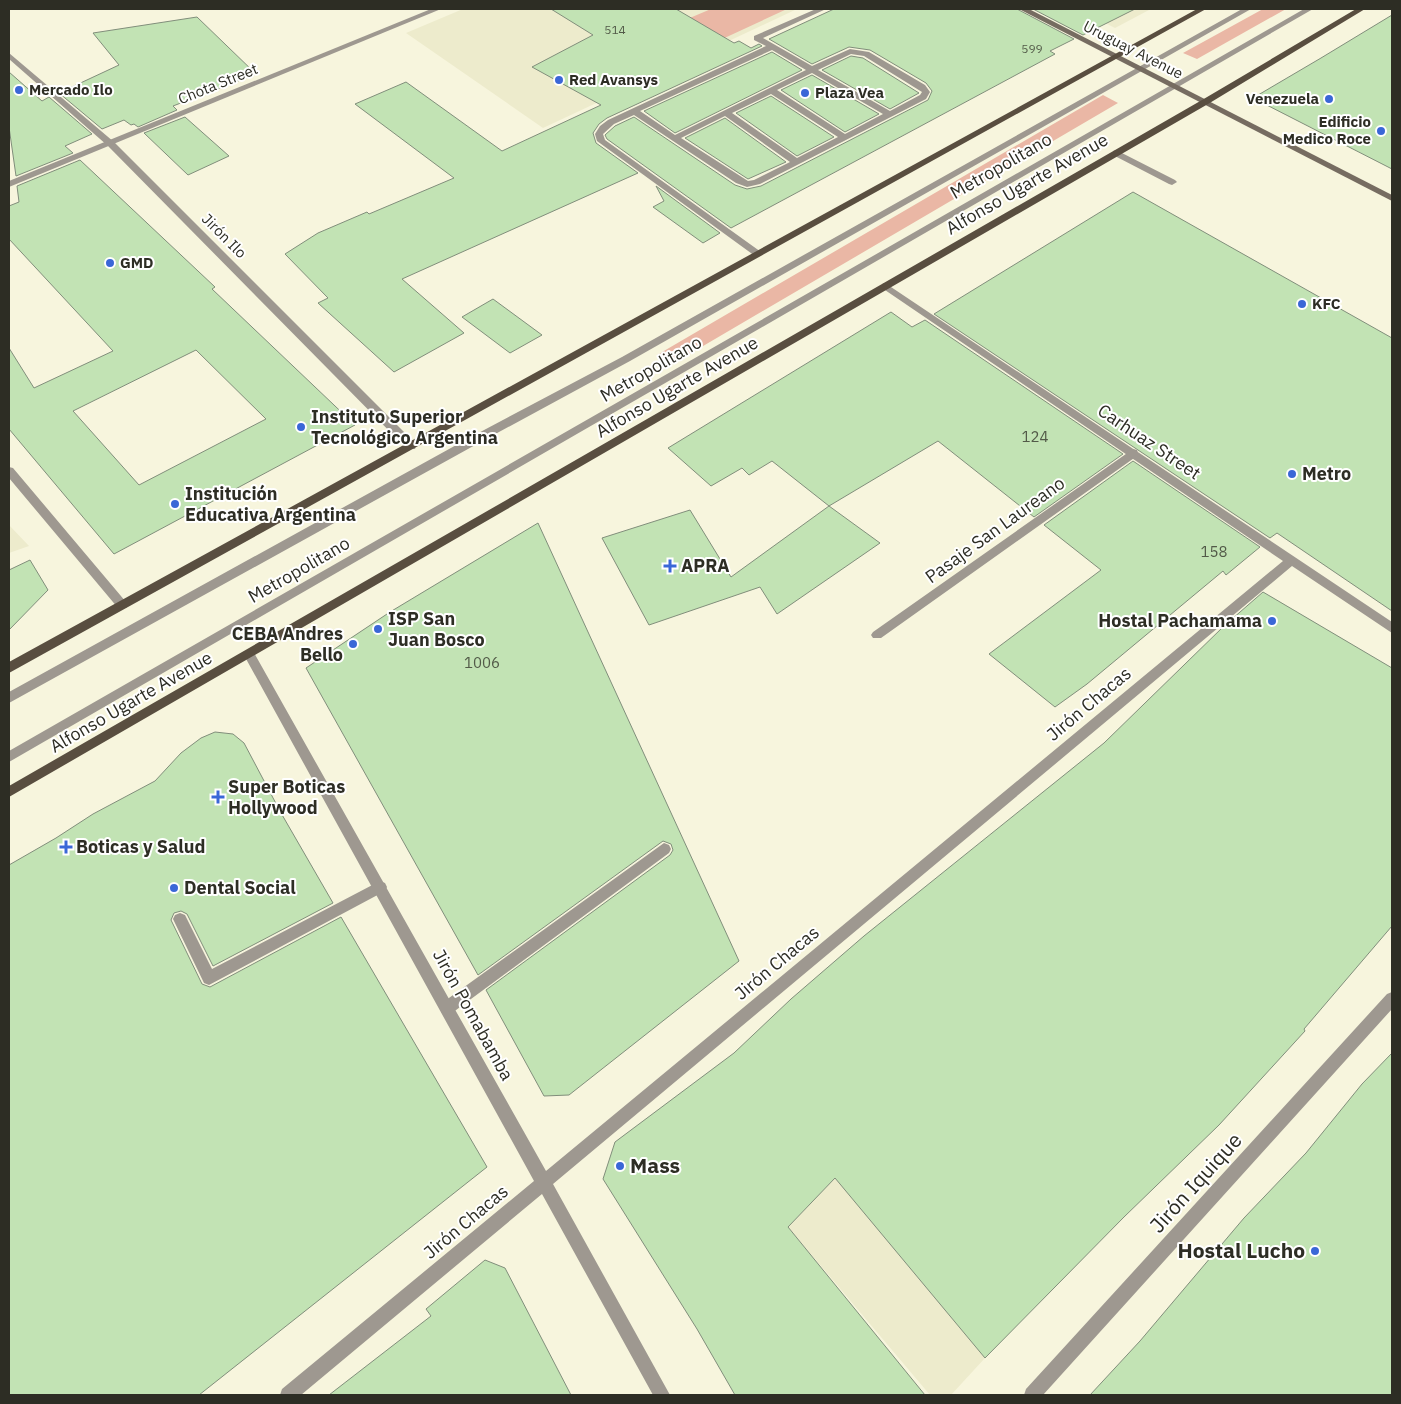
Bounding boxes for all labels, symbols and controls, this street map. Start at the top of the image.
street label: Uruguay Avenue [1080,16,1186,83]
house number: 514 [604,22,626,37]
house number: 599 [1021,41,1043,56]
street label: Chota Street [175,59,260,108]
place label: Red Avansys [569,70,659,89]
marker: Red Avansys [553,74,565,86]
place label: Mercado Ilo [29,80,113,99]
place label: Plaza Vea [815,83,884,102]
marker: Mercado Ilo [13,84,25,96]
marker: Plaza Vea [799,87,811,99]
place label: Venezuela [1246,89,1319,108]
marker: Venezuela [1323,93,1335,105]
place label: Edificio Medico Roce [1283,112,1371,148]
marker: Edificio Medico Roce [1375,125,1387,137]
street label: Metropolitano [946,127,1056,204]
street label: Alfonso Ugarte Avenue [941,128,1112,239]
street label: Jirón Ilo [198,209,251,262]
place label: GMD [120,253,154,272]
marker: GMD [104,257,116,269]
place label: KFC [1312,294,1341,313]
marker: KFC [1296,298,1308,310]
street label: Metropolitano [596,330,706,407]
street label: Alfonso Ugarte Avenue [591,331,762,442]
street label: Carhuaz Street [1093,399,1205,485]
place label: Instituto Superior Tecnológico Argentina [311,405,498,449]
marker: Instituto Superior Tecnológico Argentina [295,421,307,433]
house number: 124 [1021,427,1049,446]
place label: Metro [1302,462,1351,485]
marker: Metro [1286,468,1298,480]
street label: Pasaje San Laureano [920,471,1069,588]
place label: Institución Educativa Argentina [185,482,356,526]
marker: Institución Educativa Argentina [169,498,181,510]
street label: Metropolitano [244,531,354,608]
house number: 158 [1200,542,1228,561]
place label: APRA [681,554,730,577]
marker: APRA [663,559,677,573]
place label: ISP San Juan Bosco [388,607,485,651]
place label: Hostal Pachamama [1098,609,1262,632]
marker: Hostal Pachamama [1266,615,1278,627]
place label: CEBA Andres Bello [232,622,343,666]
marker: ISP San Juan Bosco [372,623,384,635]
marker: CEBA Andres Bello [347,638,359,650]
street label: Alfonso Ugarte Avenue [45,646,216,757]
house number: 1006 [464,653,500,672]
street label: Jirón Chacas [1042,662,1136,746]
place label: Super Boticas Hollywood [228,775,345,819]
marker: Super Boticas Hollywood [212,791,224,803]
place label: Boticas y Salud [76,835,205,858]
marker: Boticas y Salud [60,841,72,853]
place label: Dental Social [184,876,296,899]
marker: Dental Social [168,882,180,894]
street label: Jirón Chacas [730,921,824,1005]
street label: Jirón Pomabamba [428,945,519,1085]
street label: Jirón Iquique [1143,1126,1248,1238]
place label: Mass [630,1151,680,1179]
marker: Mass [614,1160,626,1172]
street label: Jirón Chacas [419,1180,513,1264]
place label: Hostal Lucho [1177,1236,1305,1264]
marker: Hostal Lucho [1309,1245,1321,1257]

